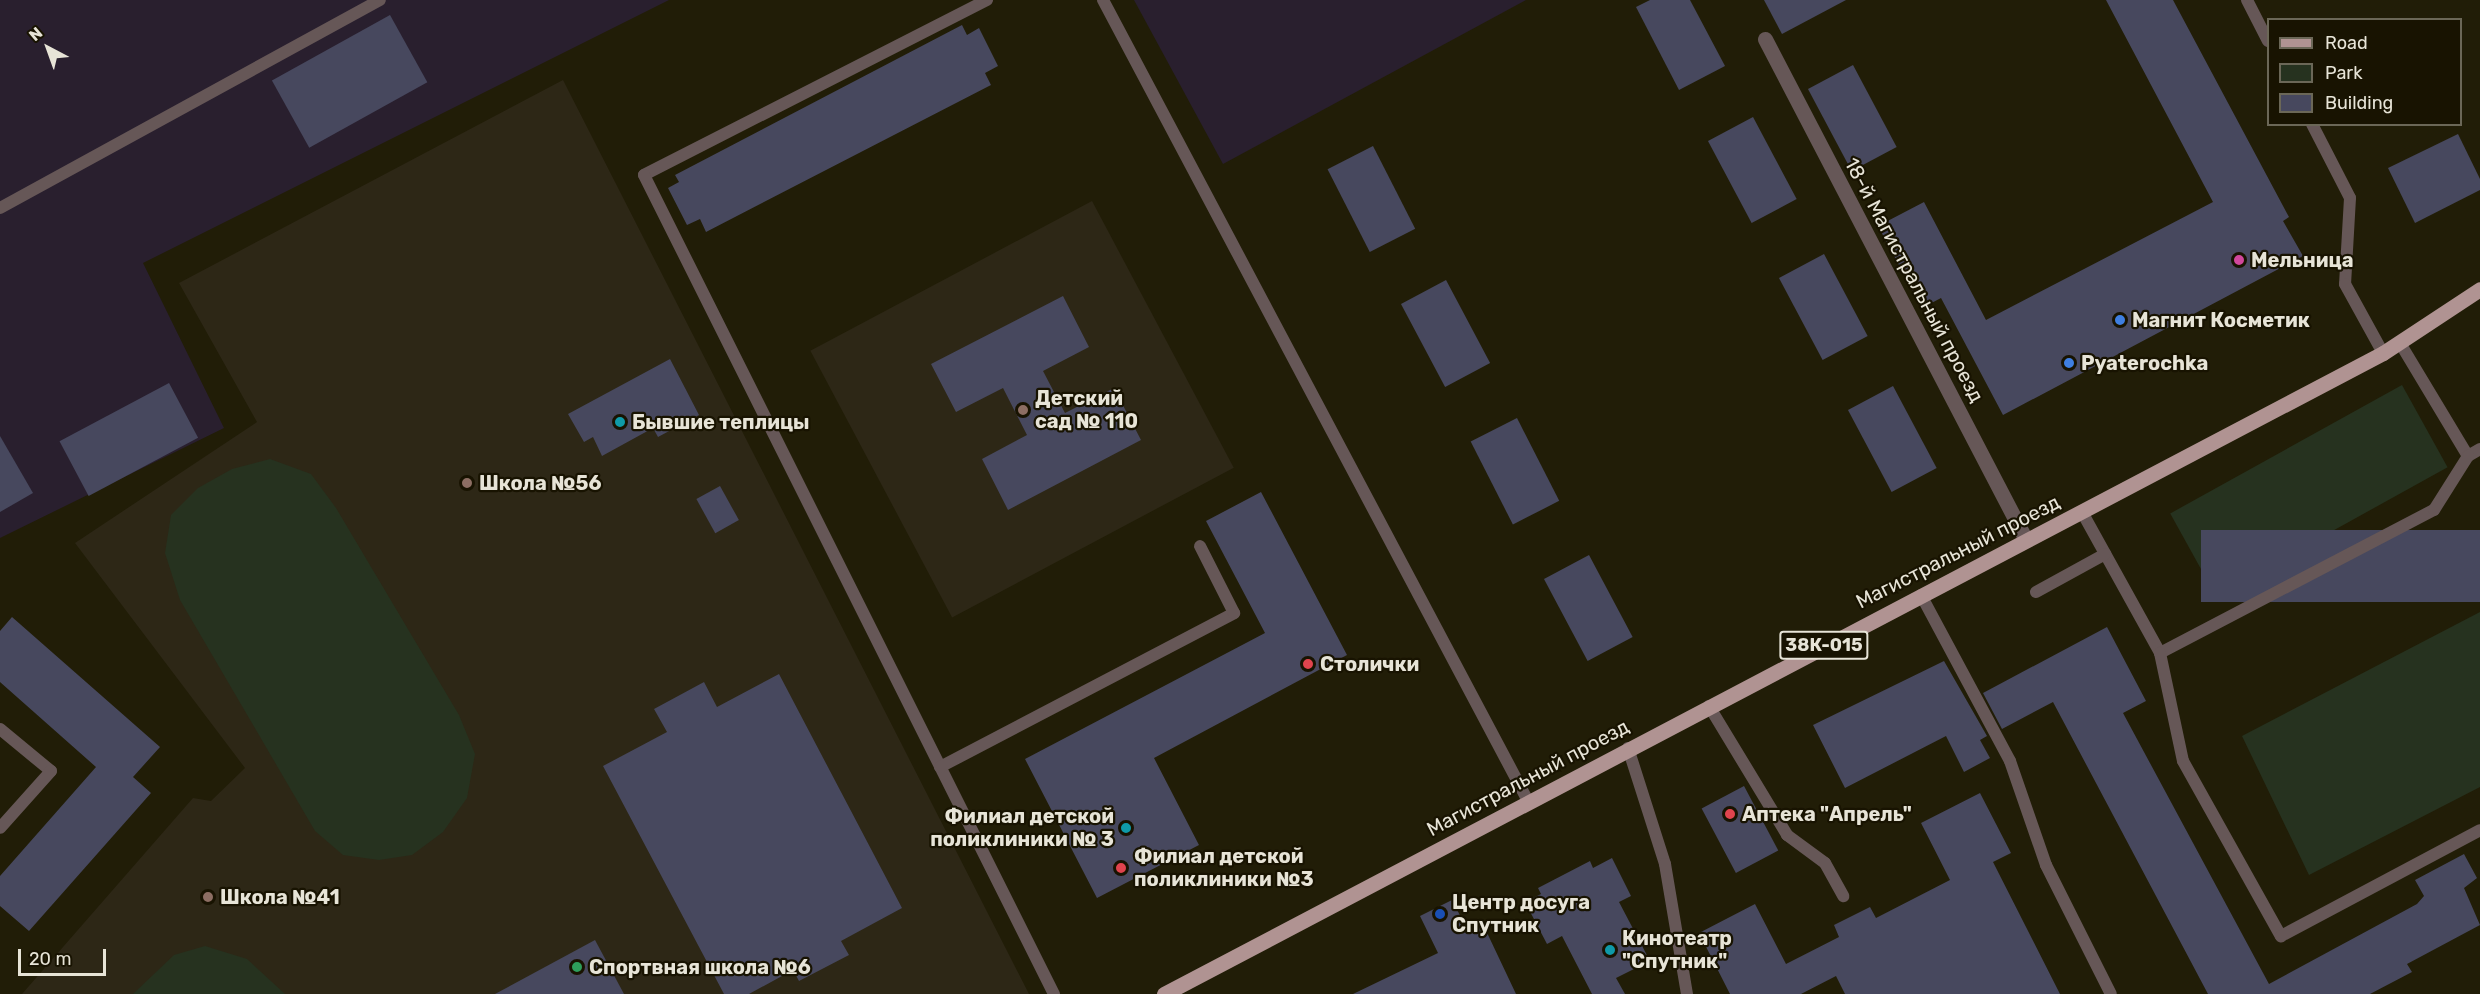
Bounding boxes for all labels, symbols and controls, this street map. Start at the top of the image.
north arrow [18,18,78,78]
legend [2267,18,2462,126]
text: N [25,23,46,45]
text: Road [2325,32,2368,54]
text: Park [2325,62,2362,84]
text: Building [2325,92,2393,114]
street label: 18-й Магистральный проезд [1839,154,1989,406]
place label: Мельница [2251,248,2353,272]
marker: Мельница [2232,253,2246,267]
place label: Магнит Косметик [2132,308,2310,332]
marker: Магнит Косметик [2113,313,2127,327]
place label: Pyaterochka [2081,351,2208,375]
marker: Pyaterochka [2062,356,2076,370]
place label: Детский сад № 110 [1035,386,1138,433]
marker: Детский сад № 110 [1016,403,1030,417]
place label: Бывшие теплицы [632,410,809,434]
marker: Бывшие теплицы [613,415,627,429]
place label: Школа №56 [479,471,601,495]
marker: Школа №56 [460,476,474,490]
street label: Магистральный проезд [1852,490,2064,614]
road number: 38К-015 [1779,630,1869,660]
place label: Столички [1320,652,1419,676]
marker: Столички [1301,657,1315,671]
street label: Магистральный проезд [1423,714,1633,842]
place label: Аптека "Апрель" [1742,802,1912,826]
place label: Филиал детской поликлиники № 3 [930,804,1114,851]
marker: Аптека "Апрель" [1723,807,1737,821]
marker: Филиал детской поликлиники № 3 [1119,821,1133,835]
place label: Филиал детской поликлиники №3 [1134,844,1314,891]
marker: Филиал детской поликлиники №3 [1112,859,1130,877]
place label: Школа №41 [220,885,340,909]
marker: Школа №41 [201,890,215,904]
place label: Центр досуга Спутник [1452,891,1590,938]
marker: Центр досуга Спутник [1433,907,1447,921]
place label: Кинотеатр "Спутник" [1622,927,1732,974]
scale bar [21,937,110,975]
marker: Кинотеатр "Спутник" [1603,943,1617,957]
text: 20 m [29,948,71,970]
place label: Спортвная школа №6 [589,955,811,979]
marker: Спортвная школа №6 [570,960,584,974]

